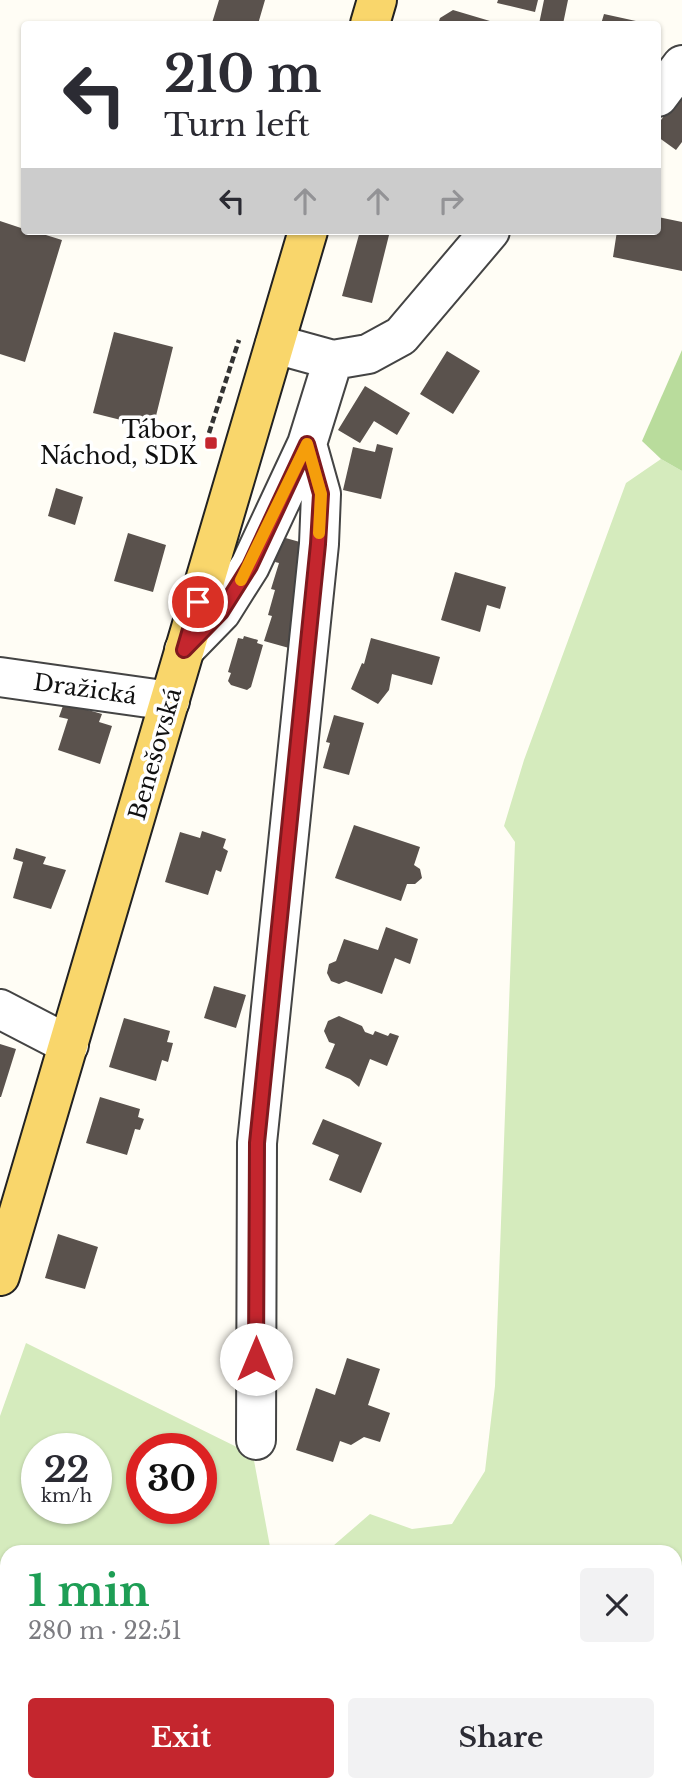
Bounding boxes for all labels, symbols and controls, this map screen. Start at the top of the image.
text: 210 m [164,44,322,105]
icon: left [49,49,140,140]
text: Turn left [164,105,310,145]
icon: left [213,182,251,220]
icon: ahead [286,182,324,220]
icon: ahead [359,182,397,220]
icon: right [432,182,470,220]
place label: Tábor, Náchod, SDK [40,416,198,470]
marker: Tábor, Náchod, SDK [203,435,219,451]
pin [168,572,228,632]
icon: arrive [179,583,217,621]
street label: Dražická [32,668,139,710]
street label: Benešovská [123,685,187,823]
position arrow [219,1322,293,1396]
speed limit sign: 30 [126,1433,217,1524]
text: 22 [44,1448,89,1491]
text: km/h [41,1485,92,1507]
text: 1 min [28,1565,150,1617]
button: close [580,1568,654,1642]
text: 280 m · 22:51 [28,1617,182,1645]
button: Exit [28,1698,334,1778]
button: Share [348,1698,654,1778]

